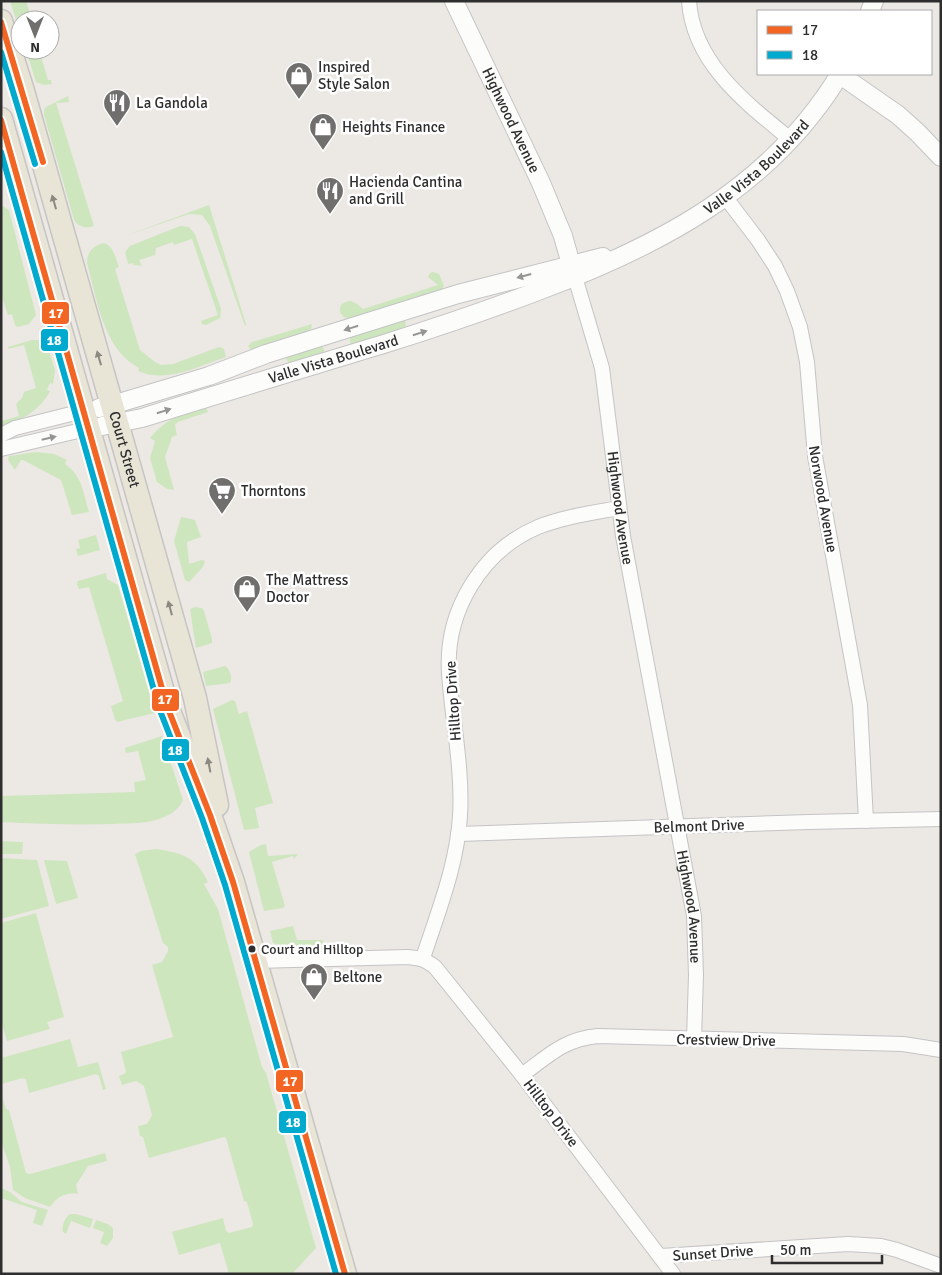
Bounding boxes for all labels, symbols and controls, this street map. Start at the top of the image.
north arrow [10,10,60,60]
legend [757,10,932,75]
text: 17 [802,21,818,39]
text: N [30,39,40,56]
text: 18 [802,46,818,64]
place label: Inspired Style Salon [318,58,390,93]
shop icon: Inspired Style Salon [284,61,314,100]
street label: Highwood Avenue [478,65,544,176]
restaurant icon: La Gandola [102,88,132,127]
place label: La Gandola [136,94,208,112]
shop icon: Heights Finance [308,112,338,151]
street label: Valle Vista Boulevard [700,116,813,218]
place label: Heights Finance [342,118,445,136]
place label: Hacienda Cantina and Grill [349,173,462,208]
restaurant icon: Hacienda Cantina and Grill [315,176,345,215]
one-way arrow [50,194,58,209]
one-way arrow [516,273,531,281]
line badge: 17 [41,301,70,325]
text: 17 [48,305,64,322]
one-way arrow [343,324,358,332]
line badge: 18 [40,328,69,352]
one-way arrow [413,328,428,336]
street label: Valle Vista Boulevard [266,331,401,387]
text: 18 [46,332,62,349]
one-way arrow [95,351,103,366]
one-way arrow [157,407,172,414]
street label: Court Street [105,409,144,490]
one-way arrow [41,434,56,442]
street label: Norwood Avenue [805,444,841,554]
street label: Highwood Avenue [603,450,637,566]
supermarket icon: Thorntons [207,476,237,515]
place label: Thorntons [241,482,306,500]
place label: The Mattress Doctor [266,571,349,606]
shop icon: The Mattress Doctor [232,574,262,613]
one-way arrow [166,600,174,615]
street label: Hilltop Drive [441,660,465,742]
line badge: 17 [151,688,180,712]
text: 17 [157,691,173,708]
line badge: 18 [161,738,190,762]
text: 18 [167,742,183,759]
one-way arrow [205,757,213,773]
street label: Belmont Drive [653,815,745,837]
street label: Highwood Avenue [673,848,705,964]
place label: Court and Hilltop [261,941,364,958]
marker: Court and Hilltop [247,944,257,954]
shop icon: Beltone [299,962,329,1001]
place label: Beltone [333,968,382,986]
street label: Crestview Drive [676,1030,776,1050]
line badge: 17 [275,1069,304,1093]
text: 17 [282,1073,298,1090]
street label: Hilltop Drive [520,1076,582,1150]
line badge: 18 [278,1110,307,1134]
text: 18 [285,1114,301,1131]
scale bar [772,1232,882,1264]
street label: Sunset Drive [672,1241,754,1265]
text: 50 m [780,1241,811,1259]

